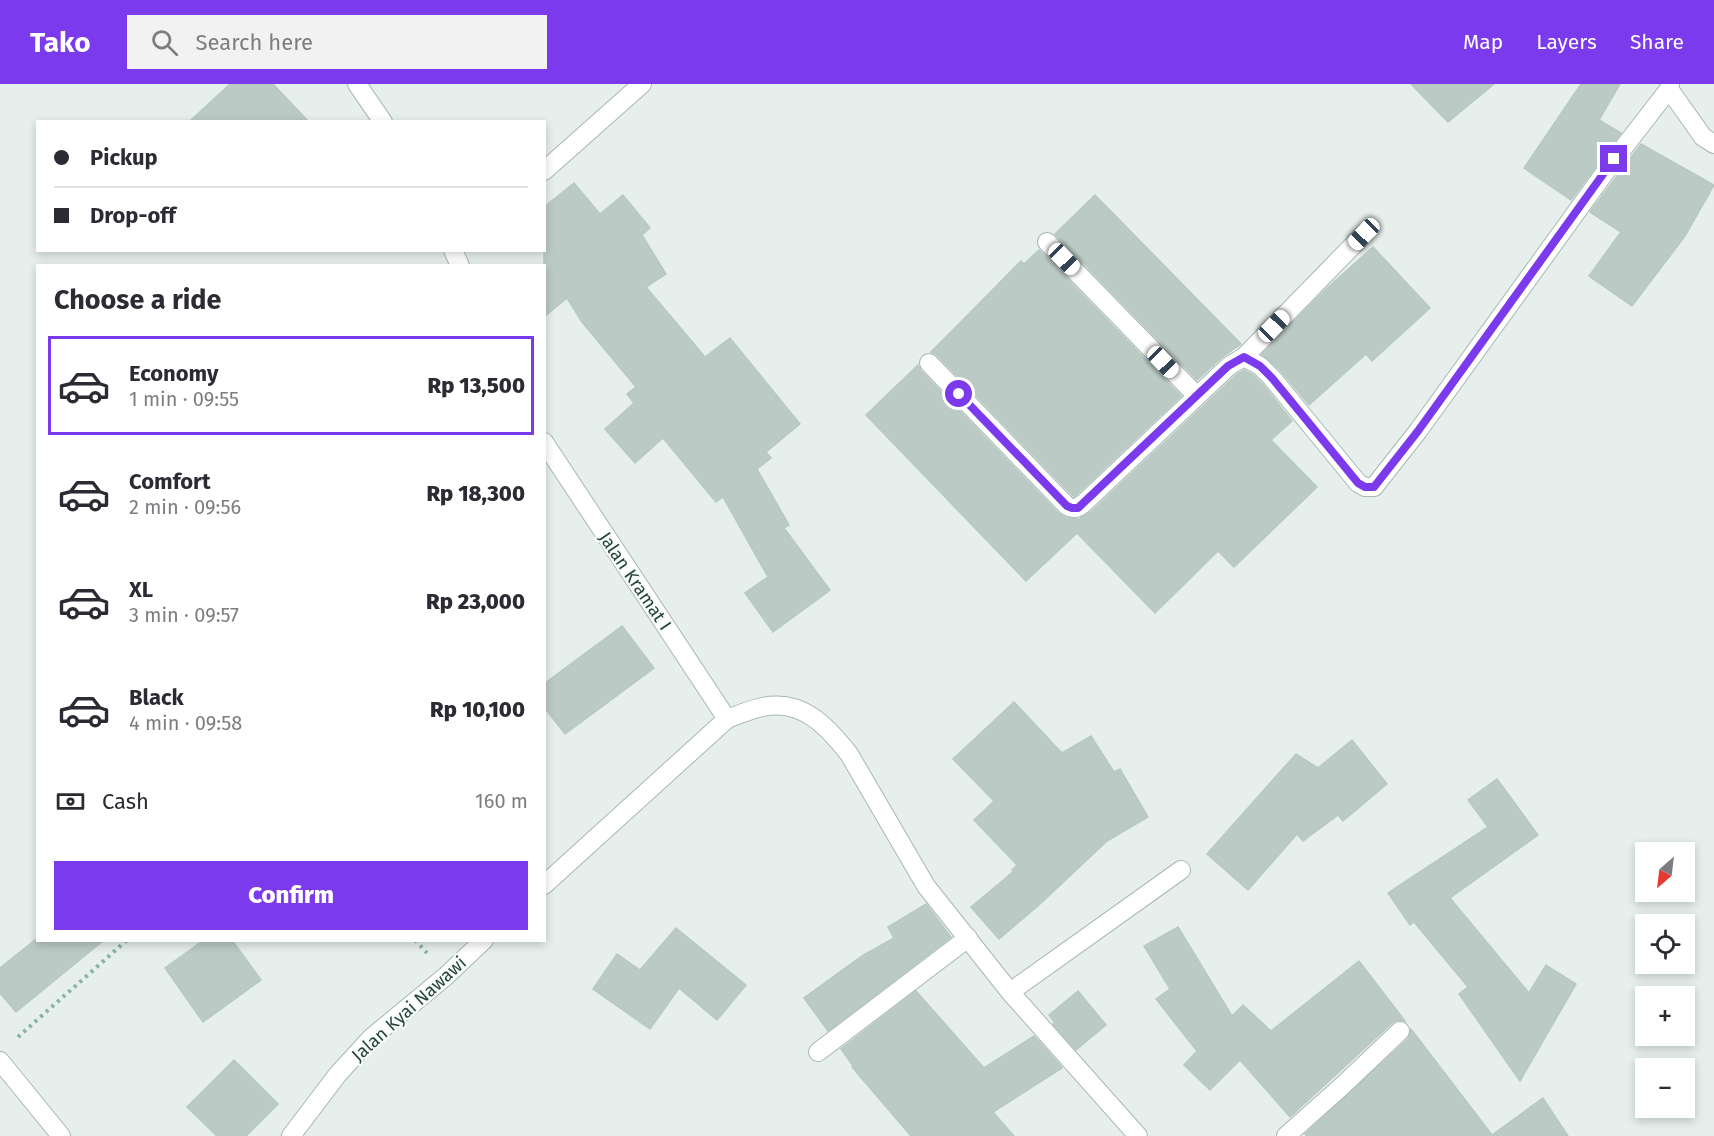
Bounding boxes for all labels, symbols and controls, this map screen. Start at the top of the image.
search box [127,15,547,69]
text: Tako [30,26,91,59]
icon: search [148,26,181,59]
text: Search here [196,29,313,56]
text: Map [1463,29,1503,55]
text: Layers [1536,29,1597,55]
text: Share [1630,29,1684,55]
text: Pickup [90,144,158,171]
route end [1600,145,1627,172]
text: Drop-off [90,202,176,229]
car [1345,215,1383,253]
car [1045,240,1083,278]
text: Choose a ride [54,284,221,316]
car [1255,307,1293,345]
car [1144,343,1182,381]
icon: car [57,359,111,413]
text: Economy [129,360,218,387]
text: Rp 13,500 [428,372,525,399]
route start [945,380,972,407]
text: 1 min · 09:55 [129,387,239,411]
icon: car [57,467,111,521]
text: Comfort [129,468,210,495]
text: Rp 18,300 [426,480,525,507]
text: 2 min · 09:56 [129,495,241,519]
street label: Jalan Kramat I [594,528,676,634]
icon: car [57,575,111,629]
text: XL [129,576,153,603]
text: Rp 23,000 [426,588,525,615]
text: 3 min · 09:57 [129,603,239,627]
icon: car [57,683,111,737]
text: Black [129,684,184,711]
text: Rp 10,100 [430,696,525,723]
text: 4 min · 09:58 [129,711,242,735]
icon: cash [54,785,87,818]
text: Cash [102,788,149,815]
text: 160 m [475,789,528,813]
north arrow [1635,842,1695,902]
map controls [1635,842,1695,1118]
button: Confirm [54,861,528,930]
button: locate [1635,914,1695,974]
street label: Jalan Kyai Nawawi [347,952,471,1066]
button: + [1635,986,1695,1046]
button: − [1635,1058,1695,1118]

